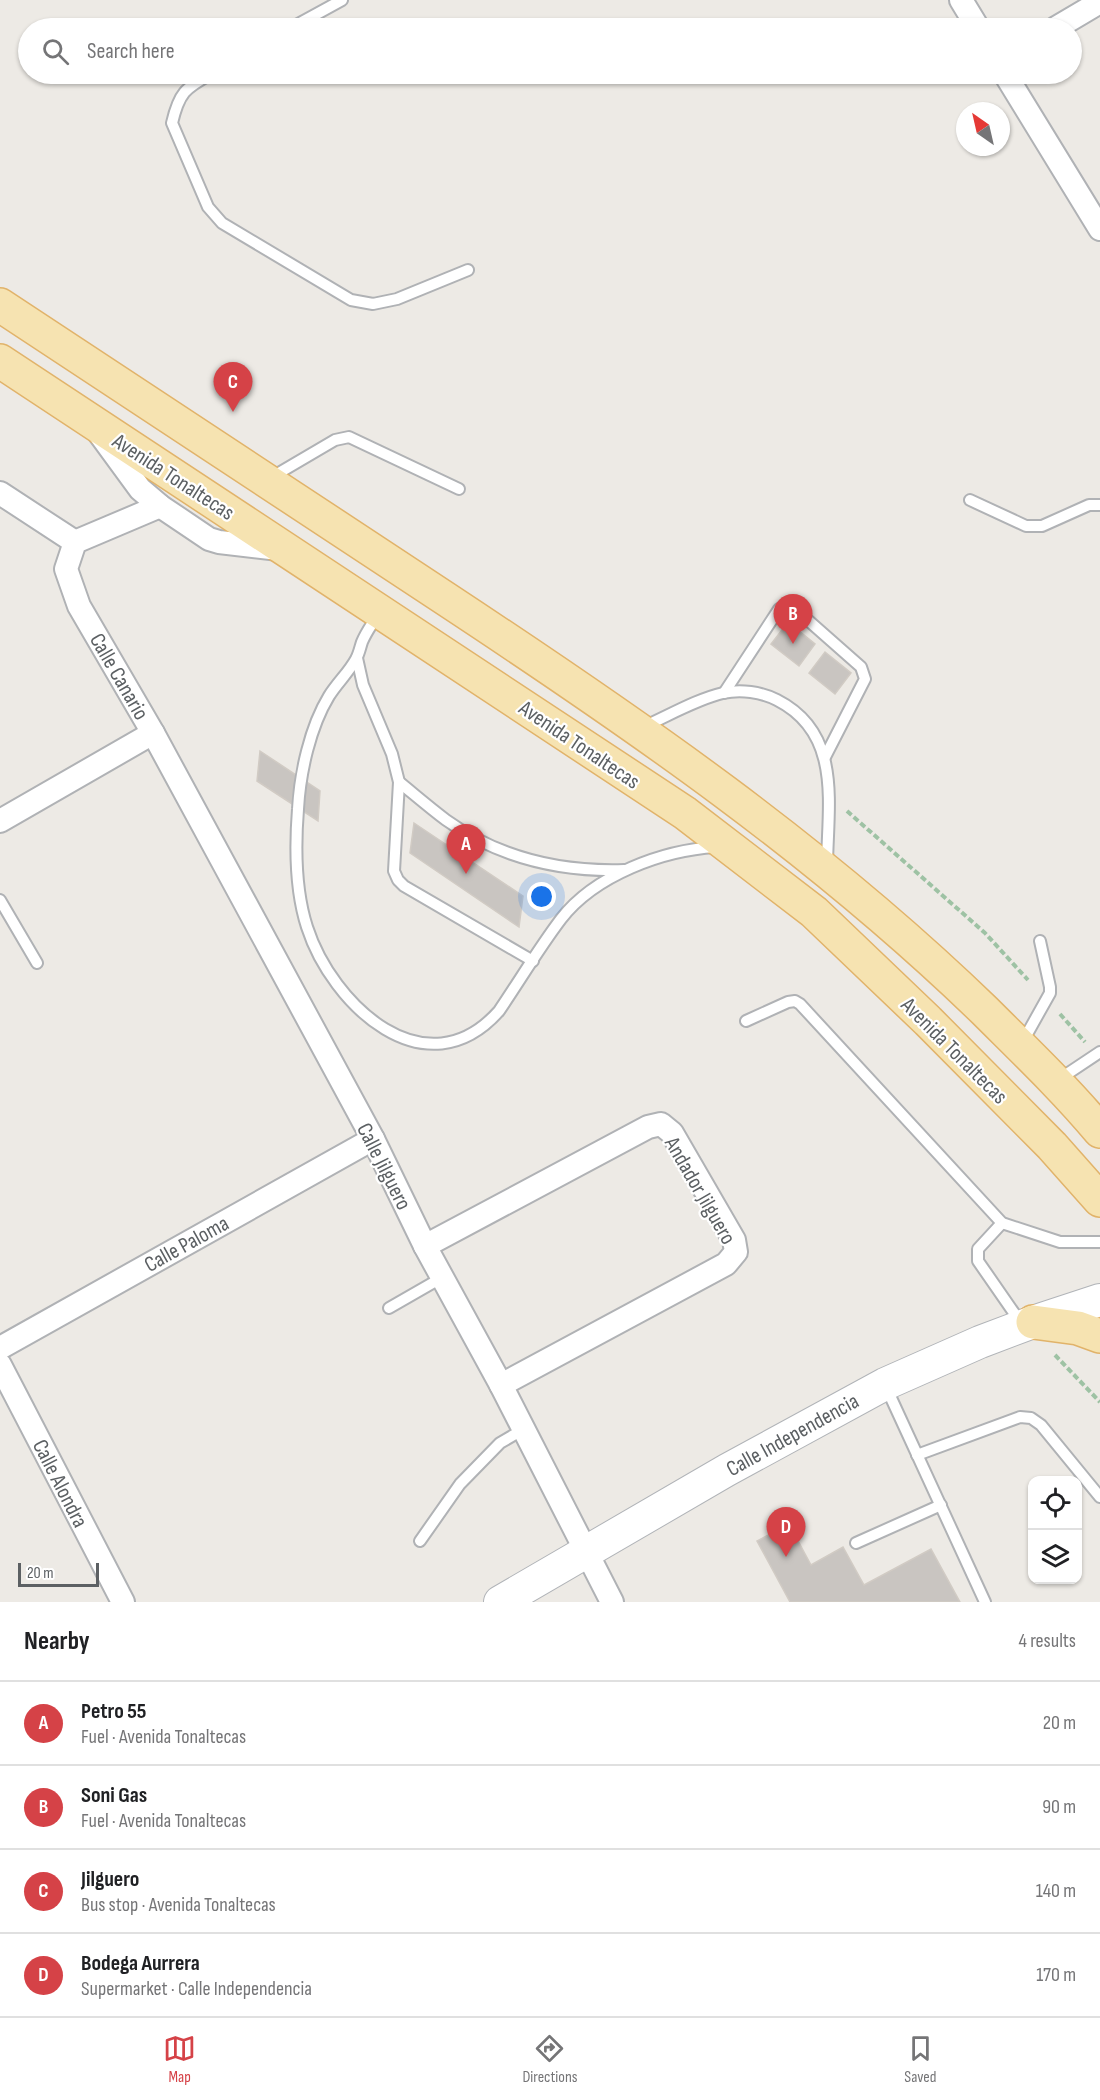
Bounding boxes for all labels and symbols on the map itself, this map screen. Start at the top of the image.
north arrow [956,102,1010,156]
pin: C [214,362,252,412]
street label: Avenida Tonaltecas [106,427,239,527]
pin: B [774,594,812,644]
street label: Calle Canario [83,629,154,725]
street label: Avenida Tonaltecas [513,694,645,796]
pin: A [446,824,486,874]
your location [527,882,556,911]
street label: Avenida Tonaltecas [894,991,1013,1110]
street label: Calle Jilguero [350,1119,417,1215]
street label: Andador Jilguero [658,1131,741,1249]
street label: Calle Paloma [140,1210,234,1279]
street label: Calle Independencia [722,1388,864,1483]
street label: Calle Alondra [26,1435,93,1532]
pin: D [766,1508,806,1557]
scale bar [18,1560,99,1588]

